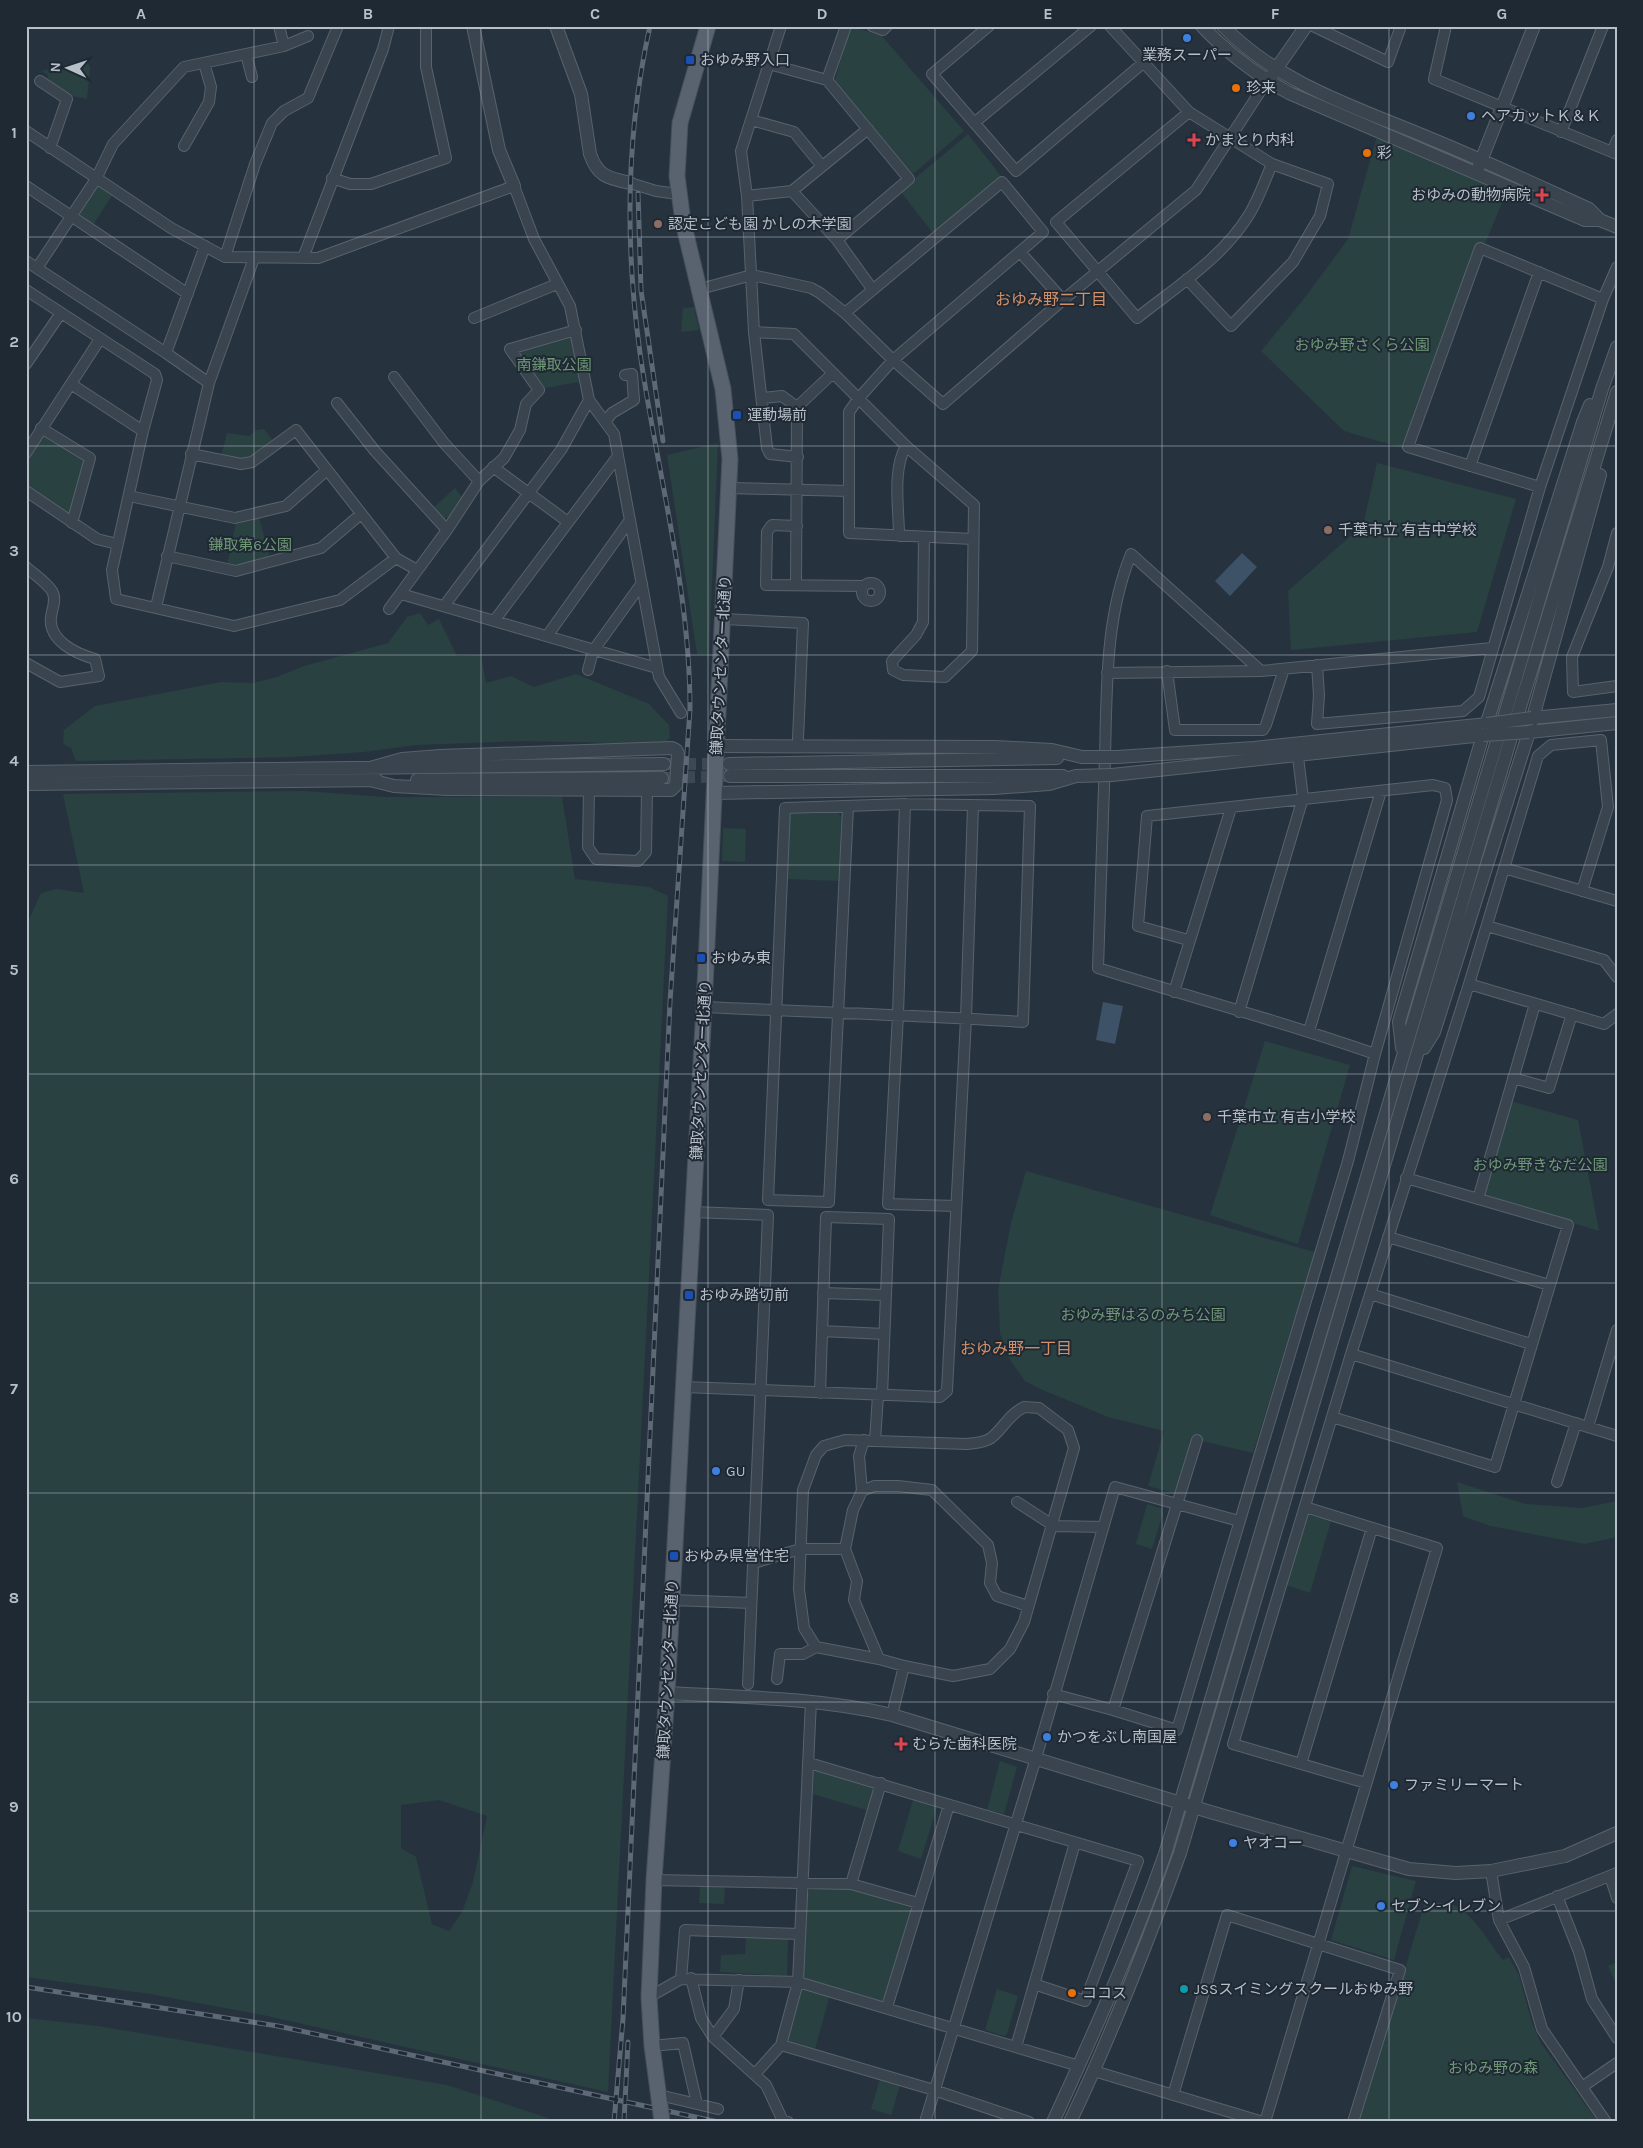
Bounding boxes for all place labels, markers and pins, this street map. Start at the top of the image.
marker: 業務スーパー [1181,32,1193,44]
place label: 業務スーパー [1142,46,1232,64]
place label: おゆみ野入口 [700,51,790,69]
marker: おゆみ野入口 [684,54,696,66]
place label: 珍来 [1246,79,1276,97]
marker: 珍来 [1230,82,1242,94]
place label: ヘアカットＫ＆Ｋ [1481,107,1601,125]
marker: ヘアカットＫ＆Ｋ [1465,110,1477,122]
place label: かまとり内科 [1205,131,1295,149]
marker: かまとり内科 [1187,133,1201,147]
place label: 彩 [1377,144,1392,162]
marker: 彩 [1361,147,1373,159]
place label: おゆみの動物病院 [1411,186,1531,204]
marker: おゆみの動物病院 [1535,188,1549,202]
place label: 認定こども園 かしの木学園 [668,215,852,233]
marker: 認定こども園 かしの木学園 [652,218,664,230]
place label: 運動場前 [747,406,807,424]
marker: 運動場前 [731,409,743,421]
place label: 千葉市立 有吉中学校 [1338,521,1477,539]
marker: 千葉市立 有吉中学校 [1322,524,1334,536]
place label: おゆみ東 [711,949,771,967]
marker: おゆみ東 [695,952,707,964]
place label: 千葉市立 有吉小学校 [1217,1108,1356,1126]
marker: 千葉市立 有吉小学校 [1201,1111,1213,1123]
place label: おゆみ踏切前 [699,1286,789,1304]
marker: おゆみ踏切前 [683,1289,695,1301]
place label: GU [726,1462,745,1480]
marker: GU [710,1465,722,1477]
place label: おゆみ県営住宅 [684,1547,789,1565]
marker: おゆみ県営住宅 [668,1550,680,1562]
place label: かつをぶし南国屋 [1057,1728,1177,1746]
marker: かつをぶし南国屋 [1041,1731,1053,1743]
place label: むらた歯科医院 [912,1735,1017,1753]
marker: むらた歯科医院 [894,1737,908,1751]
place label: ファミリーマート [1404,1776,1524,1794]
marker: ファミリーマート [1388,1779,1400,1791]
place label: ヤオコー [1243,1834,1303,1852]
marker: ヤオコー [1227,1837,1239,1849]
place label: セブン-イレブン [1391,1897,1501,1915]
marker: セブン-イレブン [1375,1900,1387,1912]
place label: JSSスイミングスクールおゆみ野 [1194,1980,1413,1998]
marker: JSSスイミングスクールおゆみ野 [1178,1983,1190,1995]
place label: ココス [1082,1984,1127,2002]
marker: ココス [1066,1987,1078,1999]

